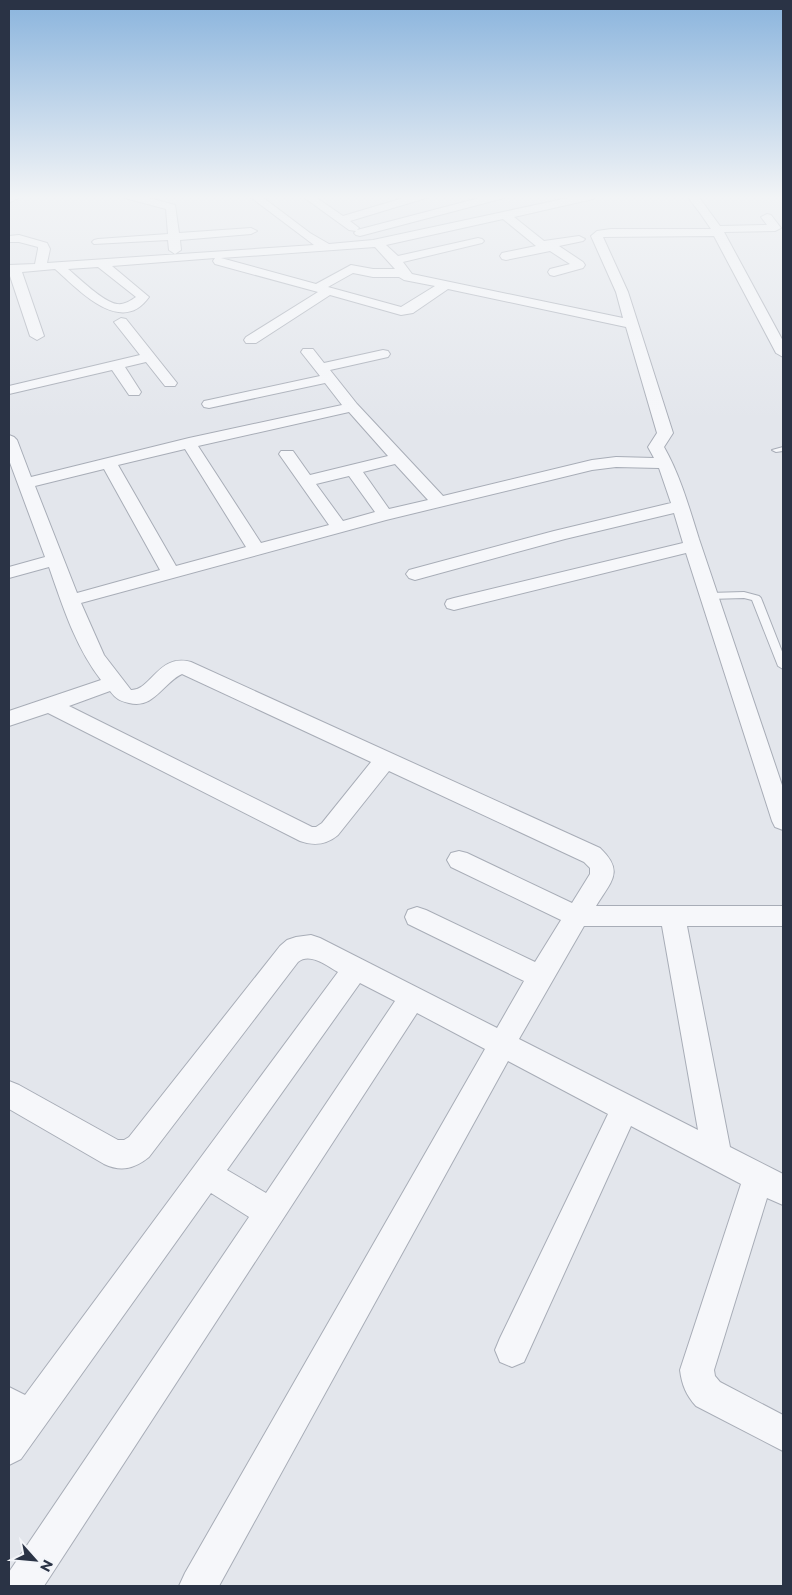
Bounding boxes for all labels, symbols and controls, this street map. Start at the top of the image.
north arrow [10,1535,60,1585]
text: N [36,1557,57,1575]

